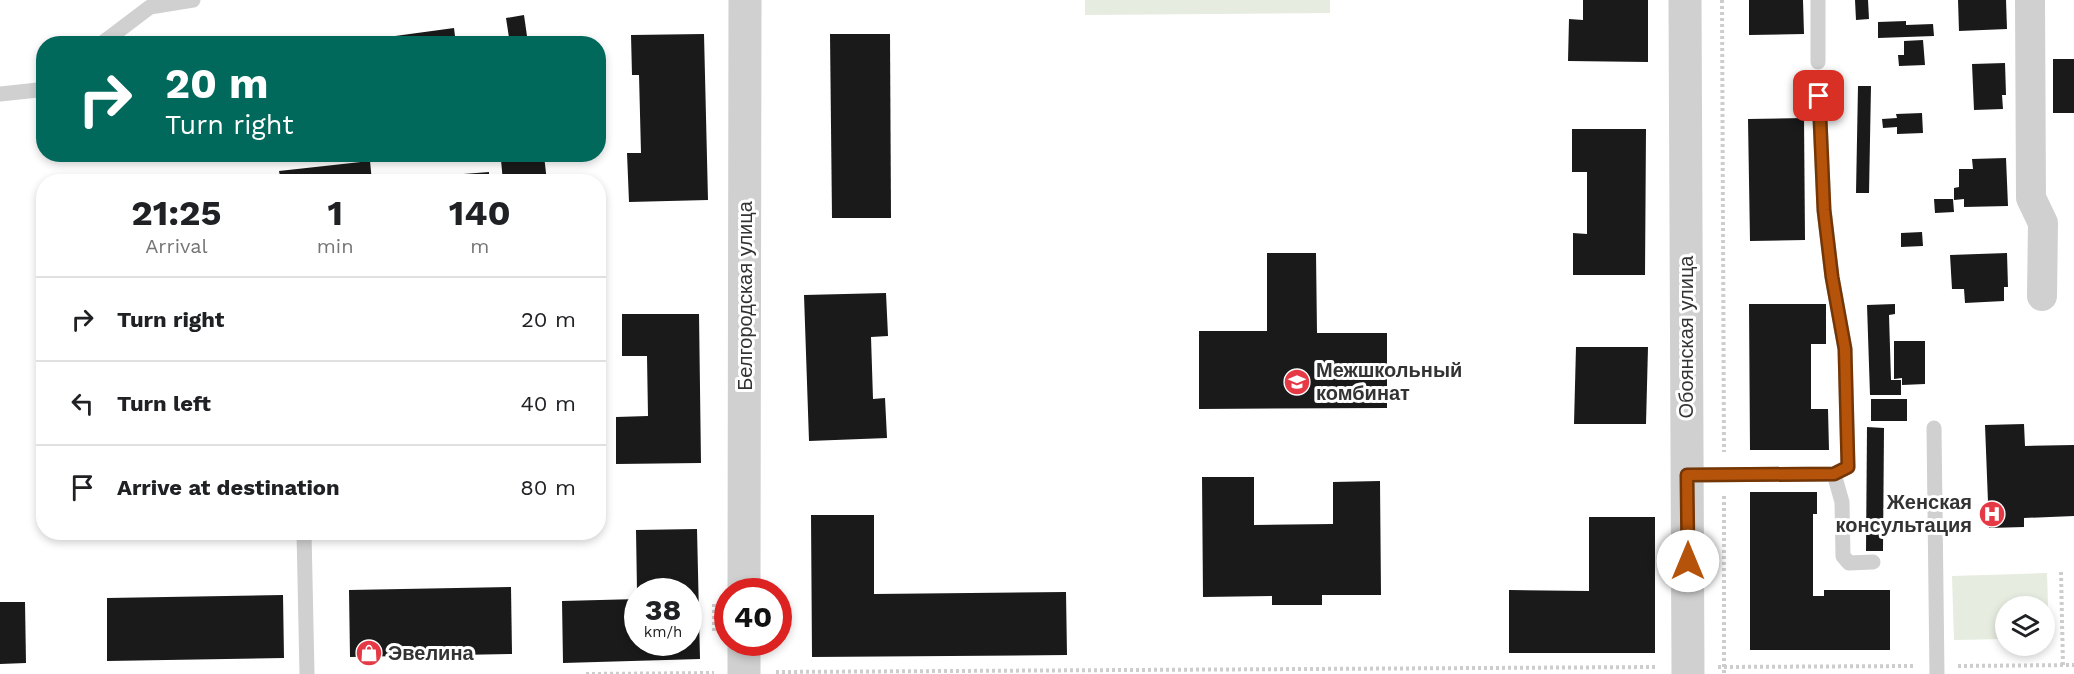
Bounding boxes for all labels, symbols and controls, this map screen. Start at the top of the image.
text: 20 m [165,59,269,108]
icon: right [66,60,144,138]
pin [1793,70,1844,121]
icon: arrive [1802,79,1835,112]
text: Turn right [165,109,294,141]
text: 21:25 [131,192,222,234]
text: 1 [327,192,343,234]
text: 140 [449,192,511,234]
street label: Белгородская улица [733,200,757,391]
text: Arrival [145,234,208,258]
text: min [317,234,354,258]
text: m [470,234,489,258]
street label: Обоянская улица [1674,255,1698,418]
icon: right [66,303,99,336]
text: Turn right [117,307,224,332]
text: 20 m [521,307,576,332]
place label: Межшкольный комбинат [1316,358,1462,405]
school or university icon: Межшкольный комбинат [1282,367,1312,397]
icon: left [66,387,99,420]
text: Turn left [117,391,211,416]
text: 40 m [520,391,576,416]
icon: arrive [66,471,99,504]
text: Arrive at destination [117,475,340,500]
text: 80 m [520,475,576,500]
place label: Женская консультация [1836,490,1972,537]
hospital icon: Женская консультация [1977,499,2007,529]
position arrow [1656,529,1720,593]
speed limit sign: 40 [714,578,792,656]
text: 38 [645,592,681,627]
map controls [1995,596,2055,656]
button: layers [1995,596,2055,656]
text: km/h [644,623,682,641]
shop icon: Эвелина [354,638,384,668]
place label: Эвелина [388,641,474,665]

